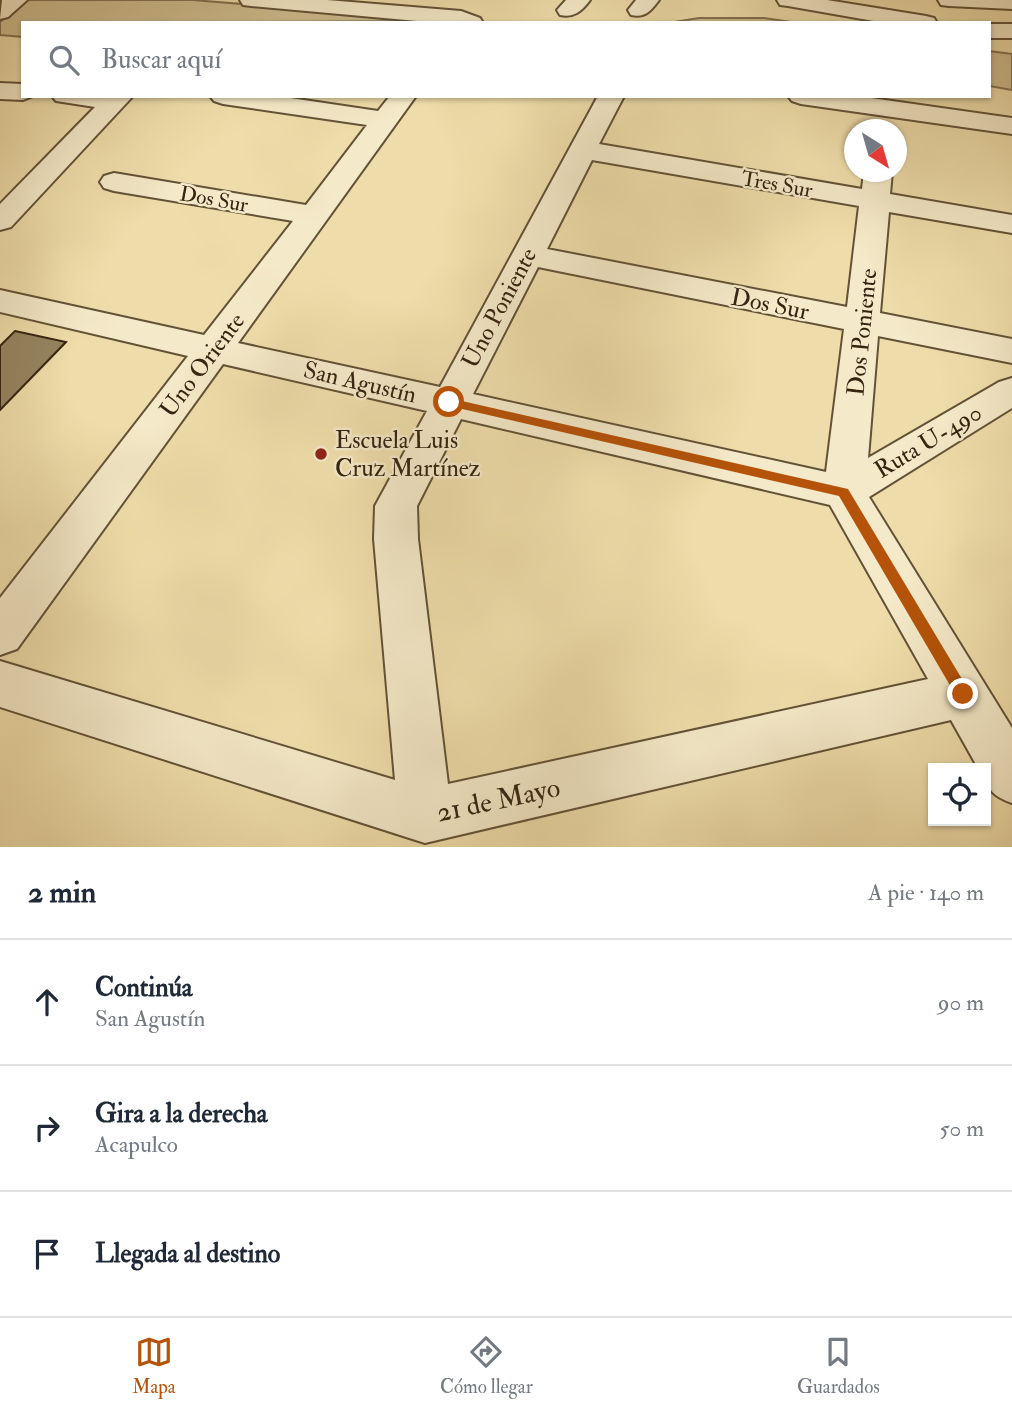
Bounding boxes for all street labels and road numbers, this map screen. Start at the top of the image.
street label: Tres Sur [739,165,815,204]
street label: Dos Sur [178,180,250,219]
street label: Uno Poniente [455,243,544,374]
street label: Dos Poniente [840,267,885,397]
street label: Dos Sur [728,282,812,327]
street label: Uno Oriente [153,307,252,424]
street label: San Agustín [300,354,419,411]
street label: Ruta U-490 [869,397,988,486]
street label: 21 de Mayo [433,770,563,831]

